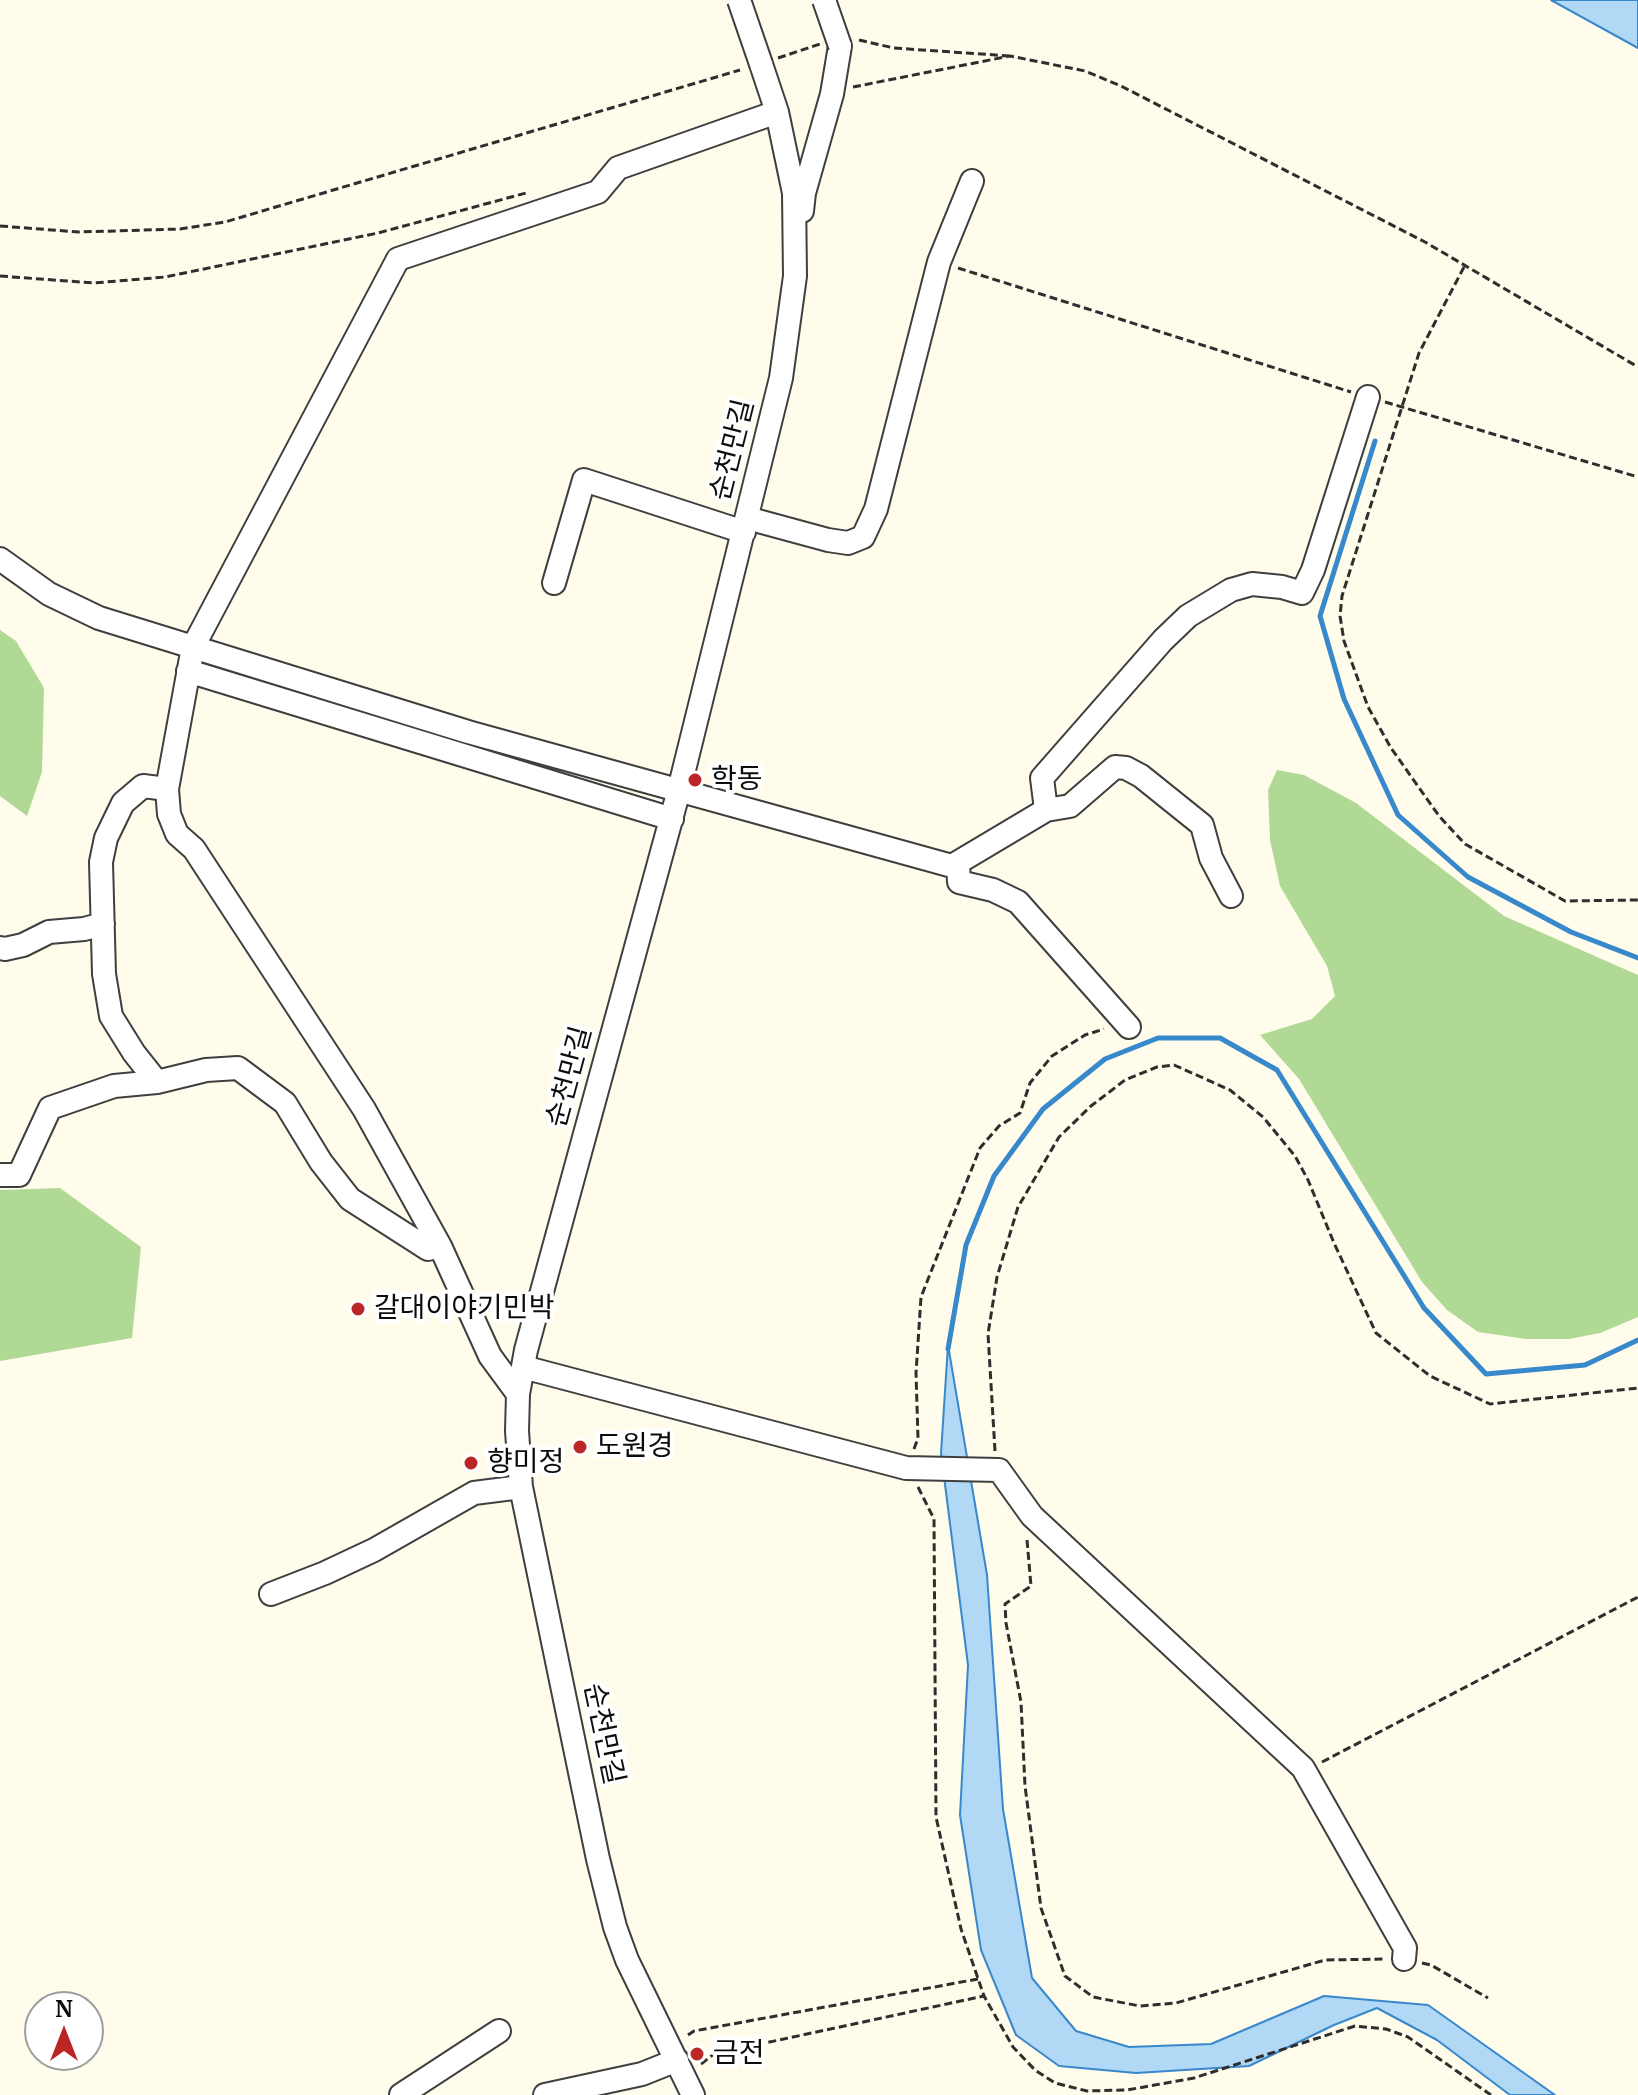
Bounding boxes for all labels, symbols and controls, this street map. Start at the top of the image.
street label: 순천만길 [704,396,762,504]
place label: 학동 [711,763,763,797]
marker: 학동 [686,771,704,789]
street label: 순천만길 [540,1023,600,1131]
place label: 갈대이야기민박 [374,1292,554,1326]
marker: 갈대이야기민박 [349,1300,367,1318]
place label: 도원경 [596,1430,673,1464]
marker: 도원경 [571,1438,589,1456]
place label: 향미정 [487,1446,564,1480]
marker: 향미정 [462,1454,480,1472]
street label: 순천만길 [576,1680,630,1788]
north arrow [24,1991,104,2071]
text: N [55,1995,73,2023]
place label: 금전 [713,2037,765,2071]
marker: 금전 [688,2045,706,2063]

